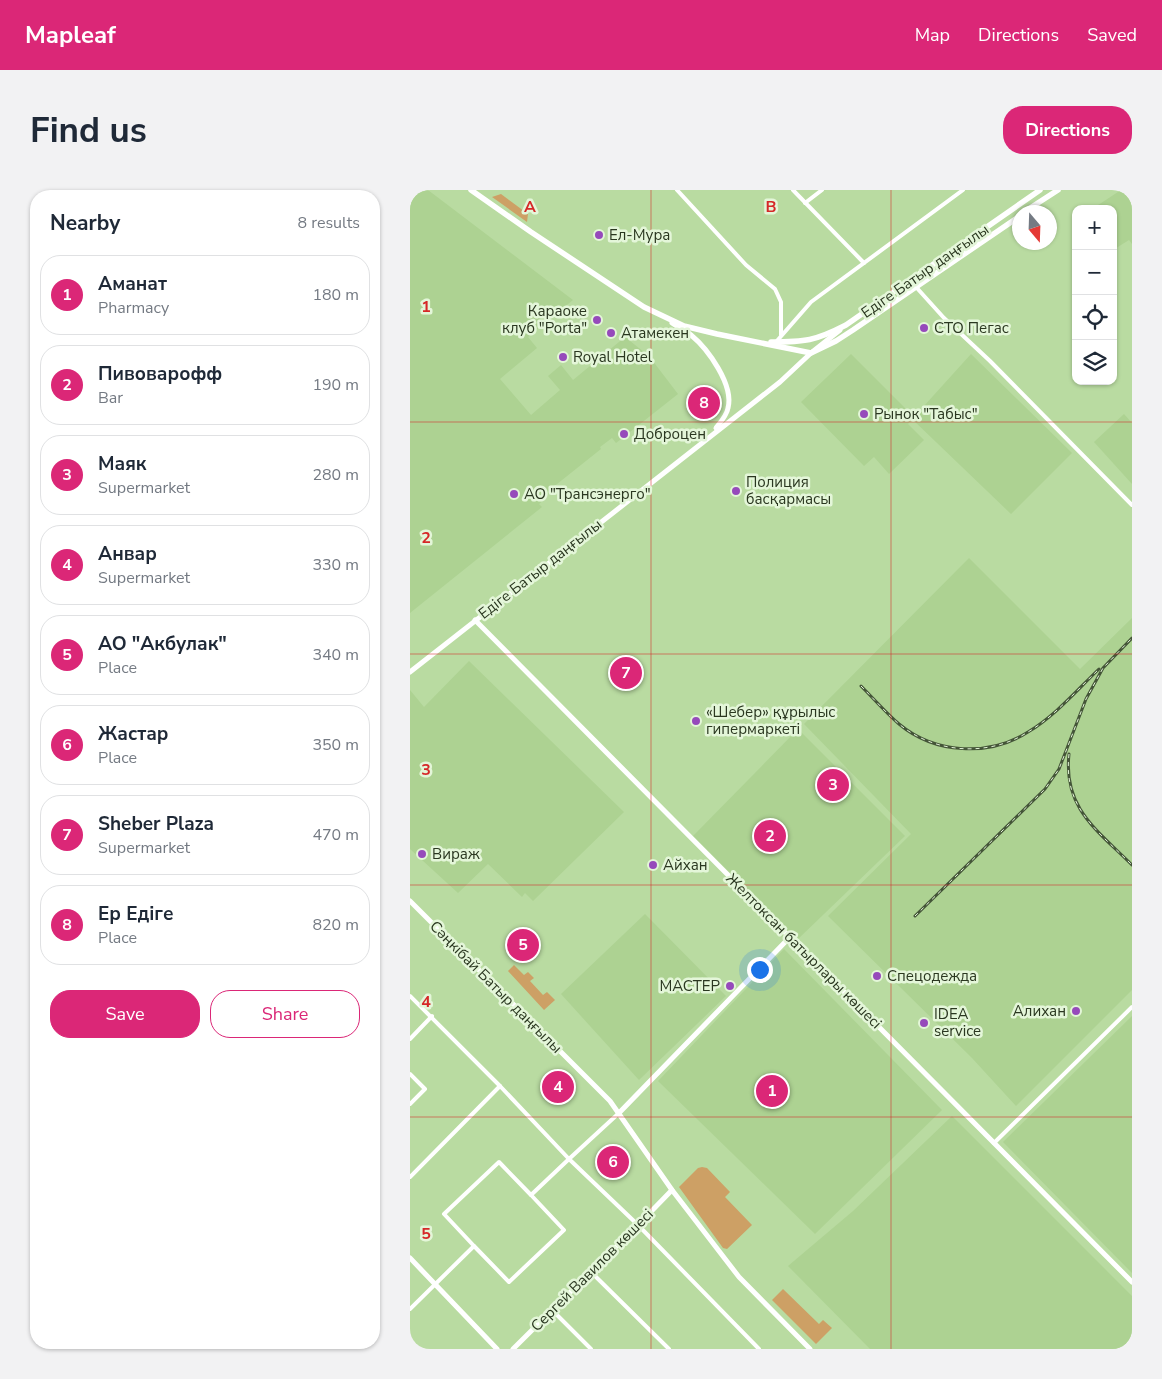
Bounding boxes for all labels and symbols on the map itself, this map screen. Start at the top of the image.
text: A [524,196,536,218]
text: B [765,196,777,218]
north arrow [1012,205,1057,250]
street label: Едіге Батыр даңғылы [857,219,993,323]
place label: Ел-Мура [609,225,670,245]
marker: Ел-Мура [593,229,605,241]
text: 1 [421,296,431,318]
place label: Караоке клуб "Porta" [502,301,587,338]
marker: Караоке клуб "Porta" [591,314,603,326]
place label: СТО Пегас [934,318,1009,338]
marker: СТО Пегас [918,322,930,334]
place label: Атамекен [621,323,689,343]
marker: Атамекен [605,327,617,339]
place label: Royal Hotel [573,347,653,367]
marker: Royal Hotel [557,351,569,363]
pin: 8 [688,384,720,422]
place label: Рынок "Табыс" [874,404,978,424]
marker: Рынок "Табыс" [858,408,870,420]
place label: Доброцен [634,424,706,444]
marker: Доброцен [618,428,630,440]
place label: Полиция басқармасы [746,472,831,509]
place label: АО "Трансэнерго" [524,484,651,504]
marker: Полиция басқармасы [730,485,742,497]
marker: АО "Трансэнерго" [508,488,520,500]
street label: Едіге Батыр даңғылы [474,514,606,624]
text: 2 [421,527,431,549]
pin: 7 [610,654,642,692]
place label: «Шебер» құрылыс гипермаркеті [706,702,835,739]
marker: «Шебер» құрылыс гипермаркеті [690,715,702,727]
text: 3 [421,759,431,781]
pin: 3 [817,766,849,804]
pin: 2 [754,817,786,855]
place label: Вираж [432,844,480,864]
marker: Вираж [416,848,428,860]
place label: Айхан [663,855,708,875]
marker: Айхан [647,859,659,871]
street label: Желтоксан батырлары көшесі [722,869,886,1033]
street label: Сәңкібай Батыр даңғылы [425,916,567,1058]
pin: 5 [507,926,539,964]
your location [747,957,773,983]
place label: Спецодежда [887,966,977,986]
marker: Спецодежда [871,970,883,982]
place label: МАСТЕР [659,976,720,996]
marker: МАСТЕР [724,980,736,992]
text: 4 [421,991,431,1013]
place label: Алихан [1013,1001,1066,1021]
place label: IDEA service [934,1004,981,1041]
marker: Алихан [1070,1005,1082,1017]
marker: IDEA service [918,1017,930,1029]
pin: 4 [542,1068,574,1106]
pin: 1 [756,1072,788,1110]
pin: 6 [597,1143,629,1181]
street label: Сергей Вавилов көшесі [526,1204,658,1336]
text: 5 [421,1223,431,1245]

